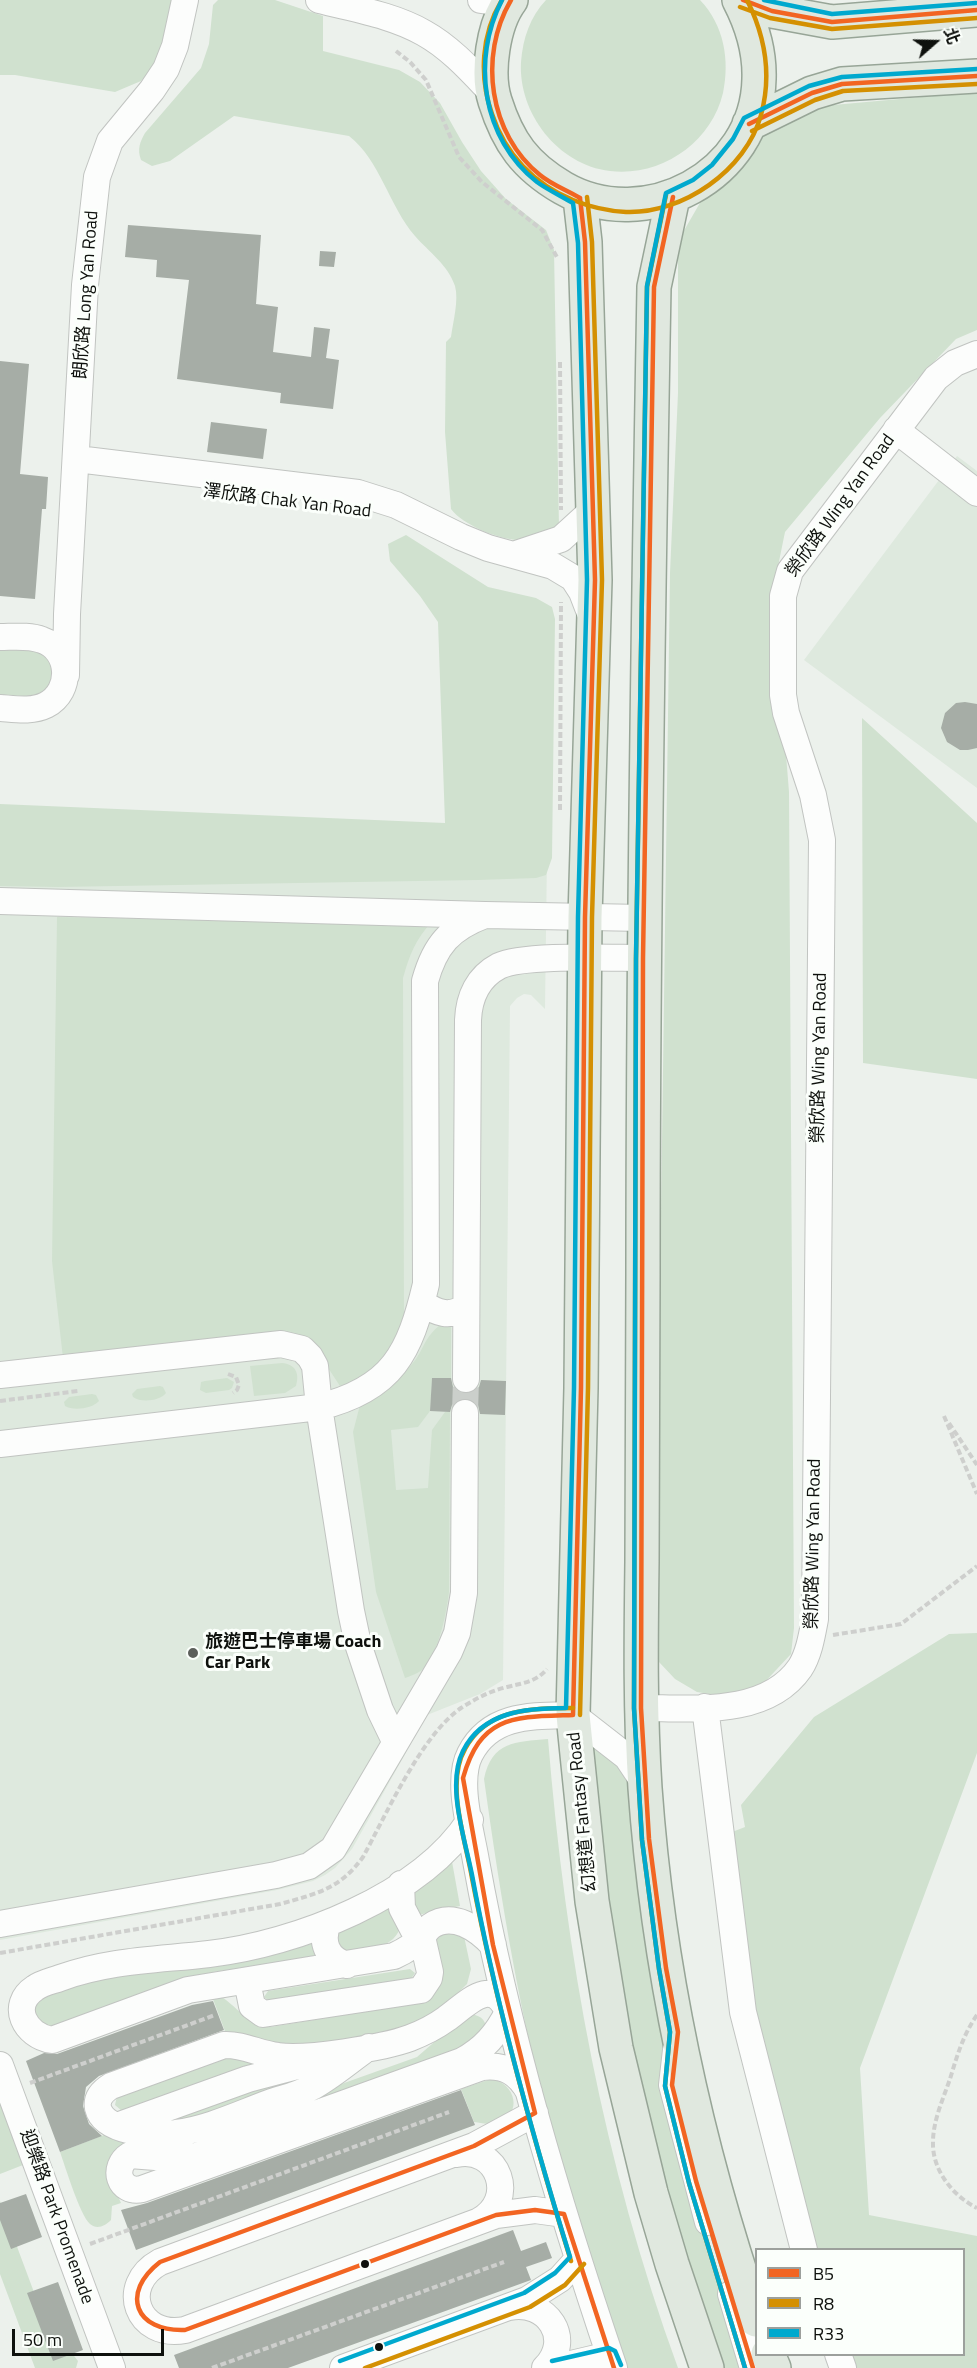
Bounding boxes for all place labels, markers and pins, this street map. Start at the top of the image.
place label: 旅遊巴士停車場 Coach Car Park [205,1632,381,1674]
marker: 旅遊巴士停車場 Coach Car Park [186,1646,200,1660]
unlabelled marker [359,2258,371,2270]
unlabelled marker [373,2341,385,2353]

